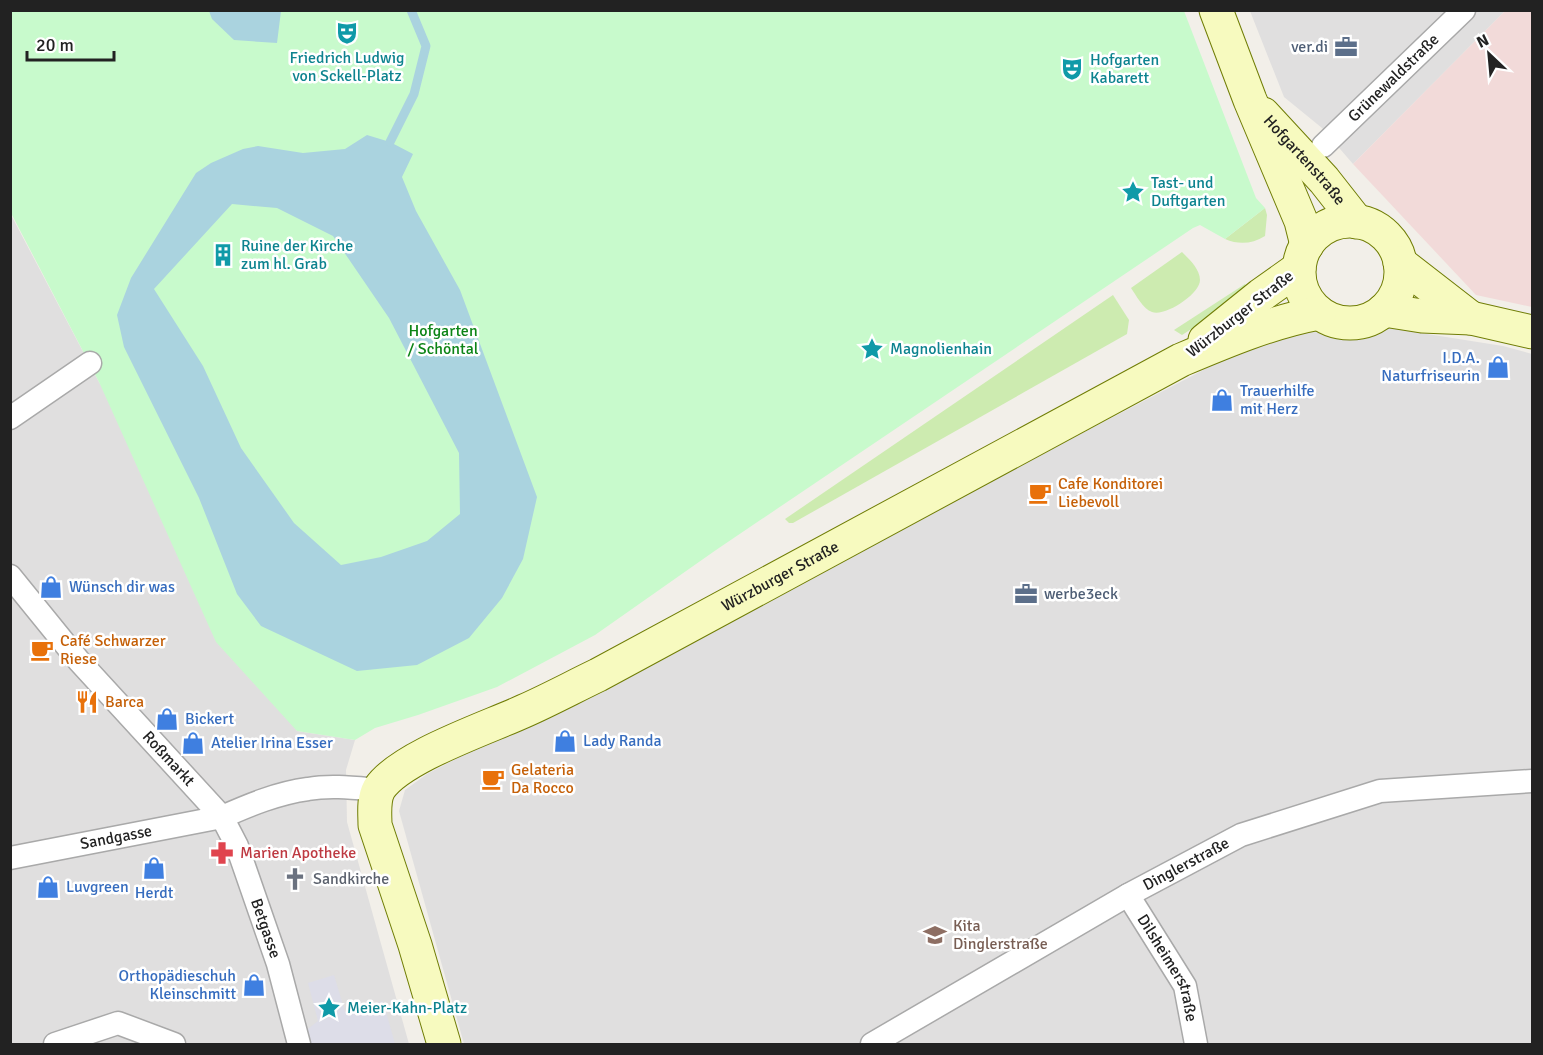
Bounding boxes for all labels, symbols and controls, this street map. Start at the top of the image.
theatre icon: Friedrich Ludwig von Sckell-Platz [334,20,360,46]
scale bar [27,24,114,62]
north arrow [1459,24,1519,84]
street label: Grünewaldstraße [1344,30,1443,126]
text: N [1473,30,1492,53]
text: 20 m [36,34,74,56]
office icon: ver.di [1333,34,1359,60]
place label: ver.di [1291,37,1328,57]
place label: Friedrich Ludwig von Sckell-Platz [290,48,405,86]
place label: Hofgarten Kabarett [1090,50,1159,88]
theatre icon: Hofgarten Kabarett [1059,56,1085,82]
street label: Hofgartenstraße [1259,111,1350,209]
place label: Tast- und Duftgarten [1151,173,1225,211]
place icon: Tast- und Duftgarten [1120,179,1146,205]
place label: Ruine der Kirche zum hl. Grab [241,236,353,274]
building icon: Ruine der Kirche zum hl. Grab [210,242,236,268]
street label: Würzburger Straße [1183,266,1297,362]
park label: Hofgarten / Schöntal [408,321,479,359]
place icon: Magnolienhain [859,336,885,362]
place label: Magnolienhain [890,339,992,359]
place label: I.D.A. Naturfriseurin [1381,348,1480,386]
shop icon: I.D.A. Naturfriseurin [1485,354,1511,380]
place label: Trauerhilfe mit Herz [1240,381,1314,419]
shop icon: Trauerhilfe mit Herz [1209,387,1235,413]
place label: Cafe Konditorei Liebevoll [1058,474,1163,512]
cafe icon: Cafe Konditorei Liebevoll [1027,480,1053,506]
street label: Würzburger Straße [718,537,842,616]
shop icon: Wünsch dir was [38,574,64,600]
place label: Wünsch dir was [69,577,175,597]
office icon: werbe3eck [1013,581,1039,607]
place label: werbe3eck [1044,584,1118,604]
place label: Café Schwarzer Riese [60,631,166,669]
cafe icon: Café Schwarzer Riese [29,637,55,663]
restaurant icon: Barca [74,689,100,715]
place label: Barca [105,692,144,712]
shop icon: Bickert [154,706,180,732]
place label: Bickert [185,709,234,729]
street label: Roßmarkt [138,727,199,791]
shop icon: Lady Randa [552,728,578,754]
shop icon: Atelier Irina Esser [180,730,206,756]
place label: Lady Randa [583,731,662,751]
place label: Atelier Irina Esser [211,733,333,753]
place label: Gelateria Da Rocco [511,760,574,798]
cafe icon: Gelateria Da Rocco [480,766,506,792]
street label: Sandgasse [78,821,154,854]
street label: Dinglerstraße [1139,833,1233,895]
pharmacy icon: Marien Apotheke [209,840,235,866]
place label: Marien Apotheke [240,843,356,863]
shop icon: Herdt [141,855,167,881]
church icon: Sandkirche [282,866,308,892]
place label: Sandkirche [313,869,389,889]
shop icon: Luvgreen [35,874,61,900]
place label: Luvgreen [66,877,129,897]
place label: Herdt [135,883,174,903]
street label: Betgasse [246,896,285,961]
street label: Dilsheimerstraße [1133,911,1202,1023]
place label: Kita Dinglerstraße [953,916,1048,954]
school or university icon: Kita Dinglerstraße [922,922,948,948]
place label: Orthopädieschuh Kleinschmitt [119,966,236,1004]
shop icon: Orthopädieschuh Kleinschmitt [241,972,267,998]
place icon: Meier-Kahn-Platz [316,995,342,1021]
place label: Meier-Kahn-Platz [347,998,467,1018]

